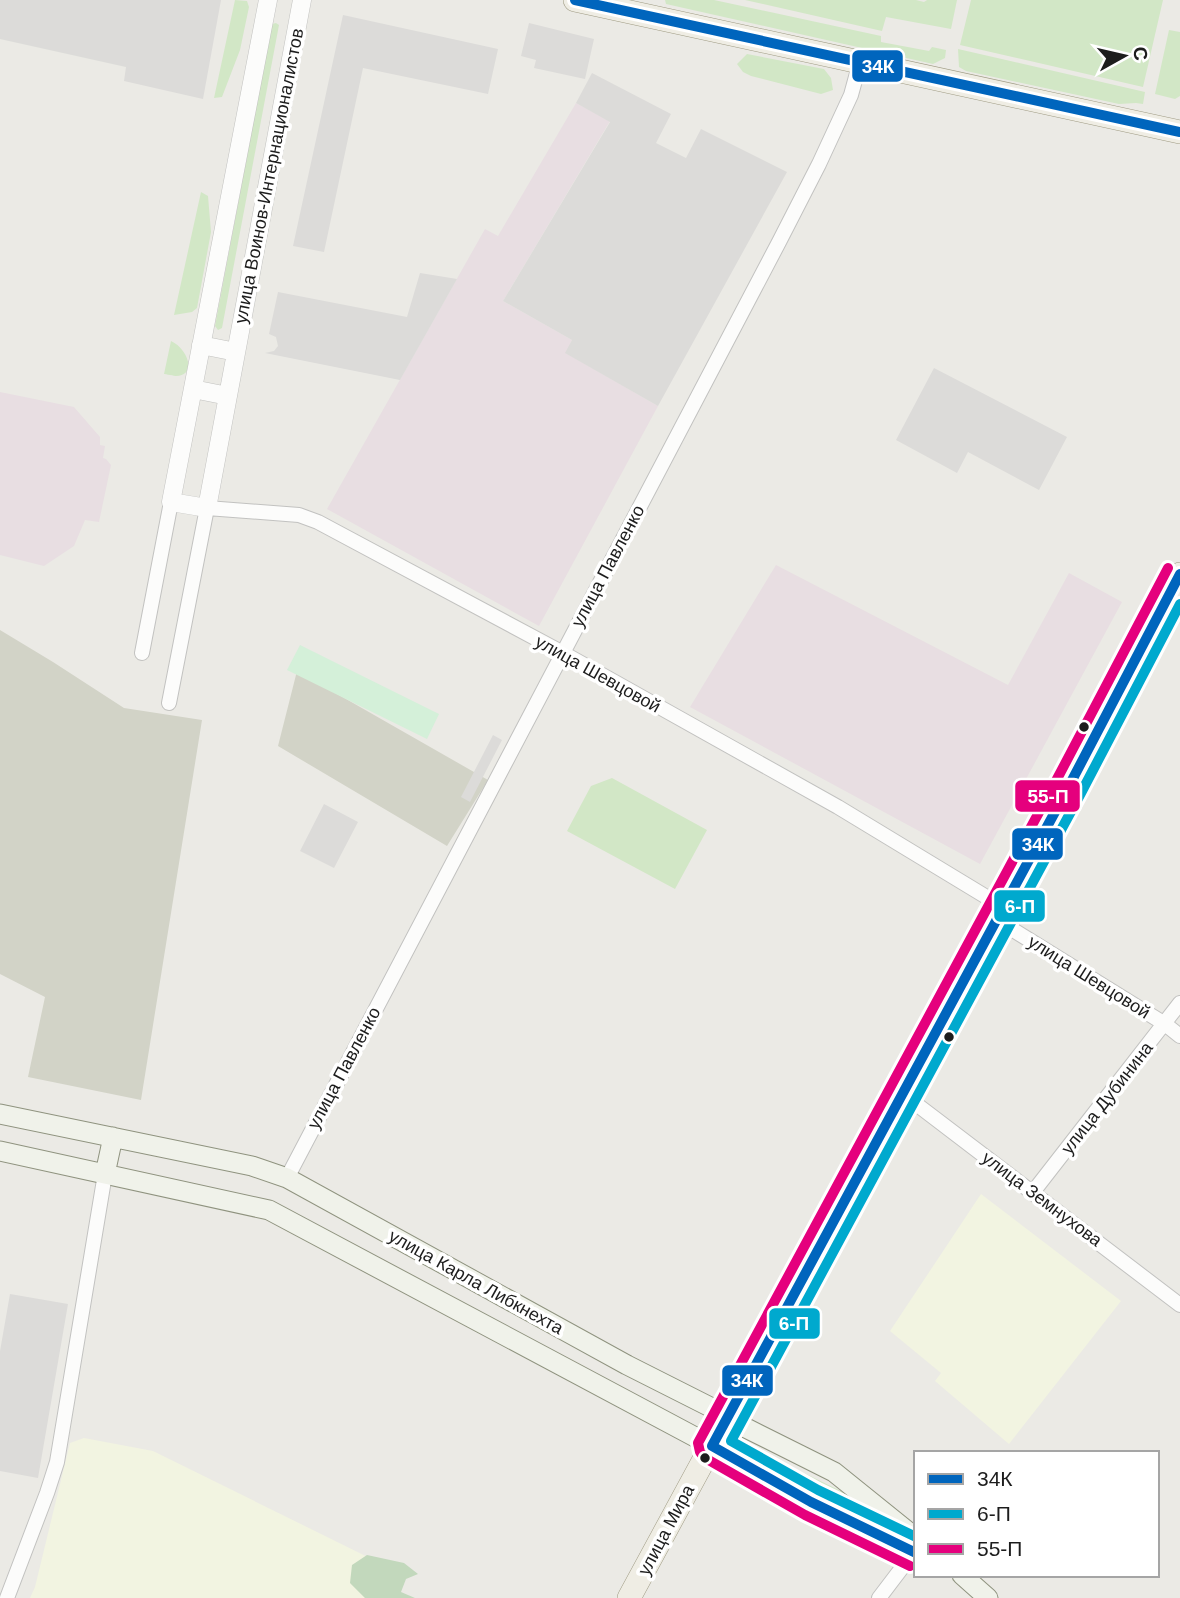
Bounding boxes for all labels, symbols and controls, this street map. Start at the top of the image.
north arrow [1089,21,1159,91]
street label: улица Воинов-Интернационалистов [231,27,307,325]
text: С [1129,45,1152,62]
line badge: 34К [851,49,904,83]
text: 34К [862,56,895,77]
street label: улица Павленко [567,502,649,630]
street label: улица Шевцовой [532,631,664,717]
unlabelled marker [1077,720,1091,734]
line badge: 55-П [1014,779,1081,813]
text: 55-П [1027,786,1069,807]
line badge: 34К [1011,827,1064,861]
text: 34К [1022,834,1055,855]
line badge: 6-П [993,889,1046,923]
text: 6-П [1005,896,1035,917]
street label: улица Шевцовой [1024,931,1154,1023]
street label: улица Павленко [303,1004,385,1132]
unlabelled marker [942,1030,956,1044]
street label: улица Дубинина [1057,1037,1158,1158]
street label: улица Земнухова [978,1147,1107,1251]
street label: улица Карла Либкнехта [385,1226,568,1339]
line badge: 6-П [768,1307,821,1340]
text: 6-П [779,1313,809,1334]
line badge: 34К [721,1364,774,1397]
text: 34К [731,1370,764,1391]
unlabelled marker [698,1451,712,1465]
legend [914,1451,1159,1577]
text: 34К [977,1467,1013,1490]
street label: улица Мира [634,1480,699,1579]
text: 6-П [977,1502,1011,1525]
text: 55-П [977,1537,1022,1560]

